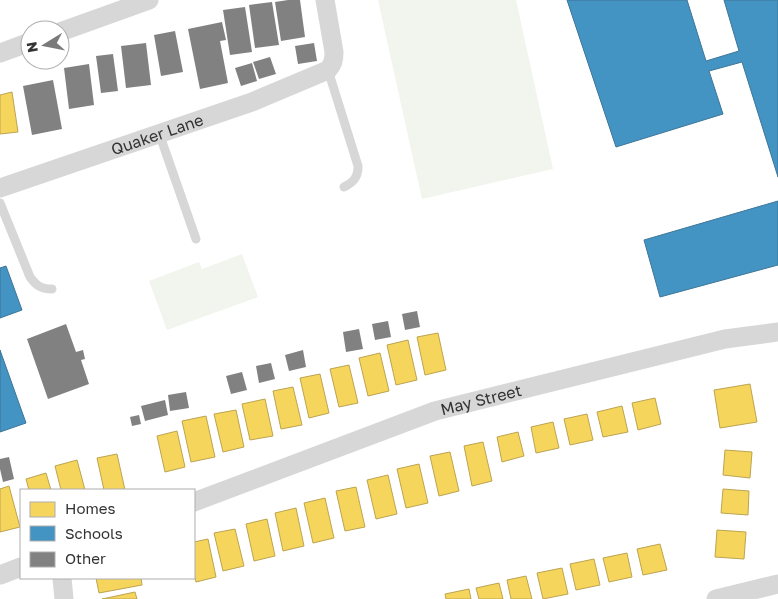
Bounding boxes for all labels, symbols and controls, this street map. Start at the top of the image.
north arrow [20,20,70,70]
text: N [22,41,41,54]
street label: Quaker Lane [108,109,206,159]
street label: May Street [438,380,524,419]
legend [20,489,195,579]
text: Homes [65,499,115,517]
text: Schools [65,524,123,542]
text: Other [65,549,106,567]

